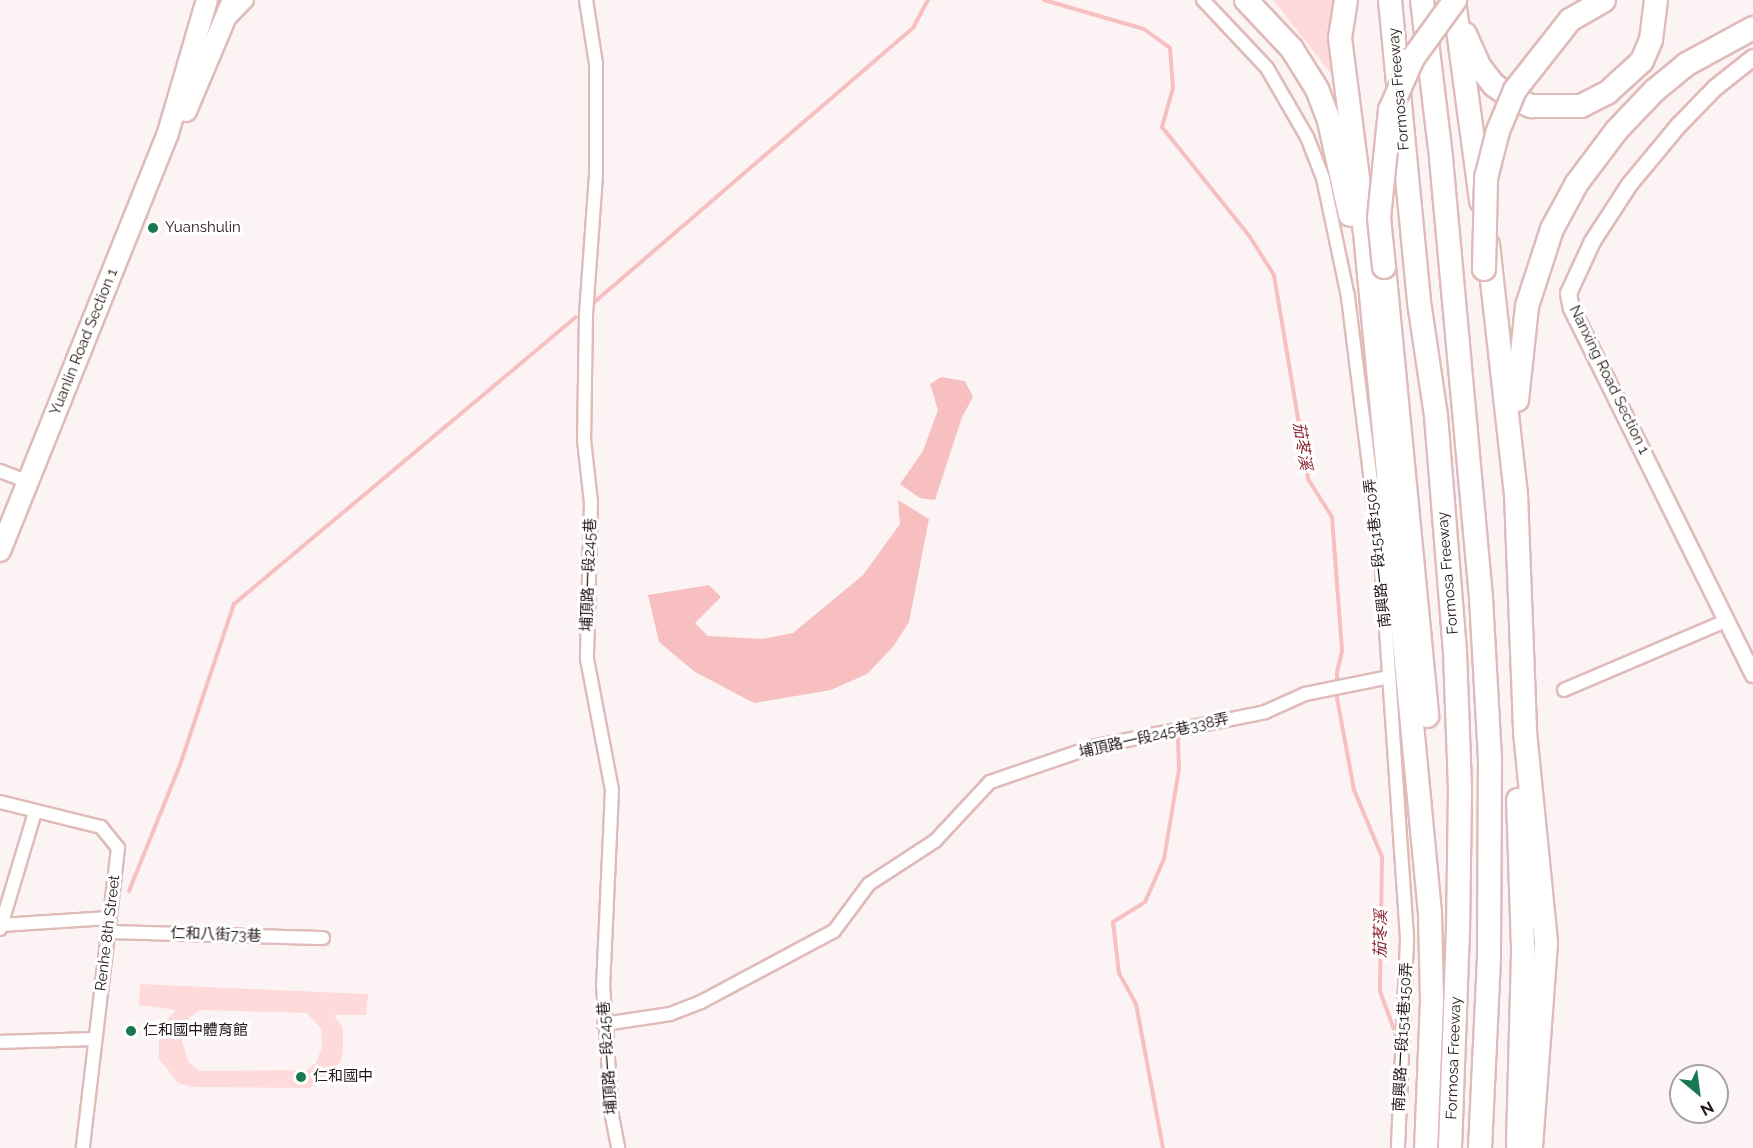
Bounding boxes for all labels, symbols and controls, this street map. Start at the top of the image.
street label: Formosa Freeway [1385,27,1413,151]
place label: Yuanshulin [165,219,241,237]
marker: Yuanshulin [146,221,160,235]
street label: Yuanlin Road Section 1 [46,266,122,418]
street label: Nanxing Road Section 1 [1565,303,1653,457]
water label: 茄苳溪 [1289,421,1315,471]
street label: 南興路一段151巷150弄 [1361,478,1395,628]
street label: Formosa Freeway [1434,511,1462,635]
street label: 埔頂路一段245巷 [578,518,600,632]
street label: 埔頂路一段245巷338弄 [1077,710,1231,762]
street label: Renhe 8th Street [92,874,124,992]
water label: 茄苳溪 [1371,910,1391,958]
street label: 仁和八街73巷 [170,924,262,946]
street label: 南興路一段151巷150弄 [1390,962,1416,1112]
street label: Formosa Freeway [1443,996,1465,1120]
street label: 埔頂路一段245巷 [595,1000,621,1116]
place label: 仁和國中體育館 [143,1022,248,1040]
marker: 仁和國中體育館 [124,1024,138,1038]
north arrow [1669,1064,1729,1124]
place label: 仁和國中 [313,1068,373,1086]
marker: 仁和國中 [294,1070,308,1084]
text: N [1697,1097,1717,1120]

